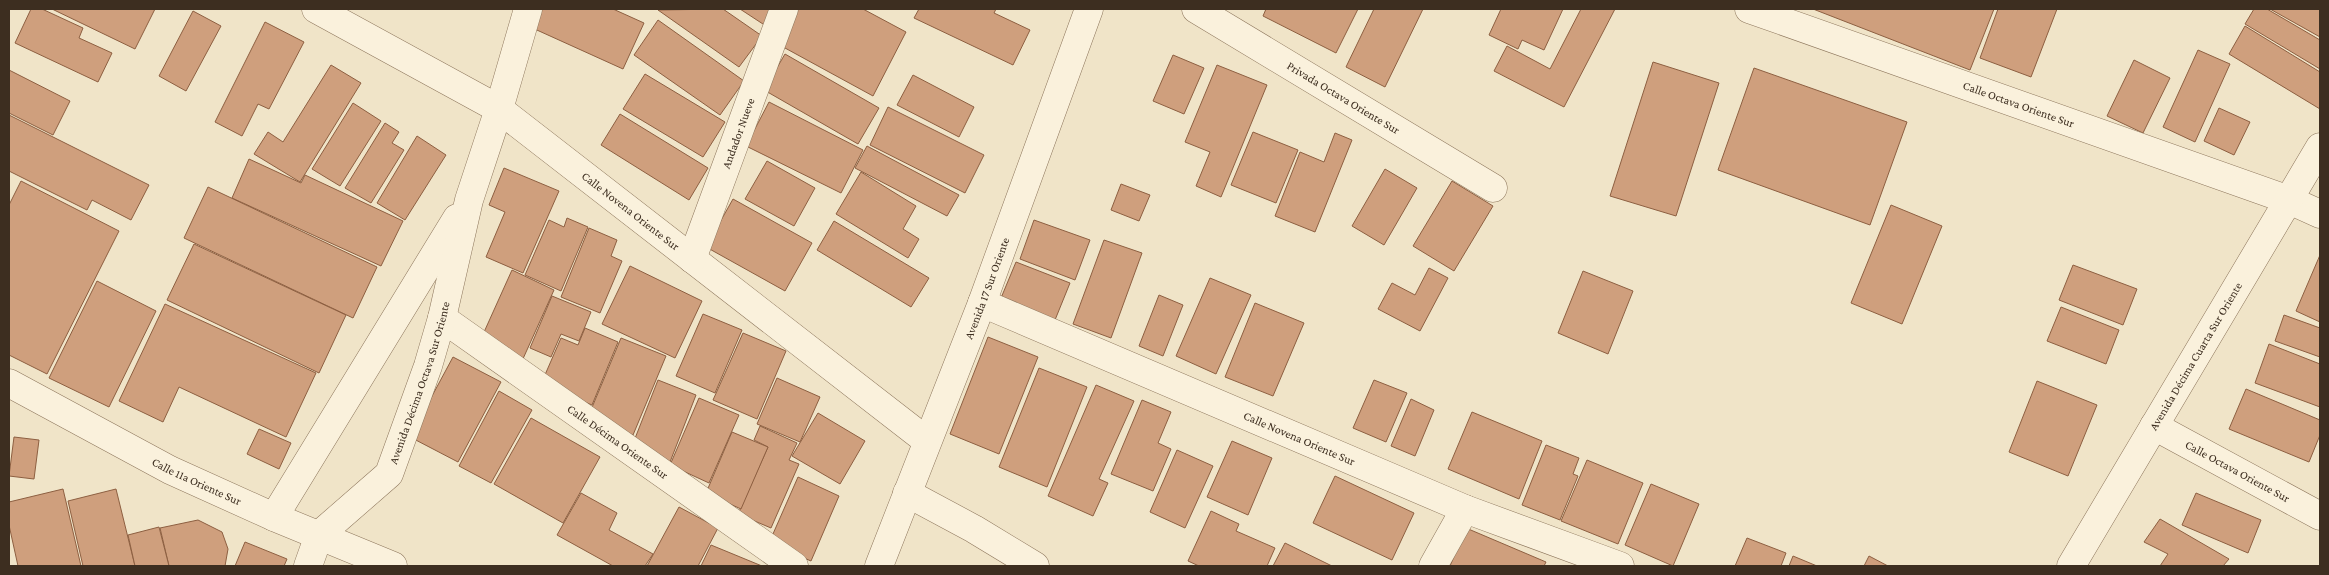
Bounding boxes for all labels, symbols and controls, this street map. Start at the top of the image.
street label: Privada Octava Oriente Sur [1284,58,1403,138]
street label: Calle Octava Oriente Sur [1961,78,2077,131]
street label: Andador Nueve [719,96,758,170]
street label: Calle Novena Oriente Sur [579,169,683,254]
street label: Avenida 17 Sur Oriente [962,235,1012,341]
street label: Avenida Décima Cuarta Sur Oriente [2146,280,2245,433]
street label: Avenida Décima Octava Sur Oriente [386,300,453,466]
street label: Calle Décima Oriente Sur [565,401,672,483]
street label: Calle Novena Oriente Sur [1241,408,1358,469]
street label: Calle Octava Oriente Sur [2183,437,2293,506]
street label: Calle 11a Oriente Sur [149,455,244,509]

